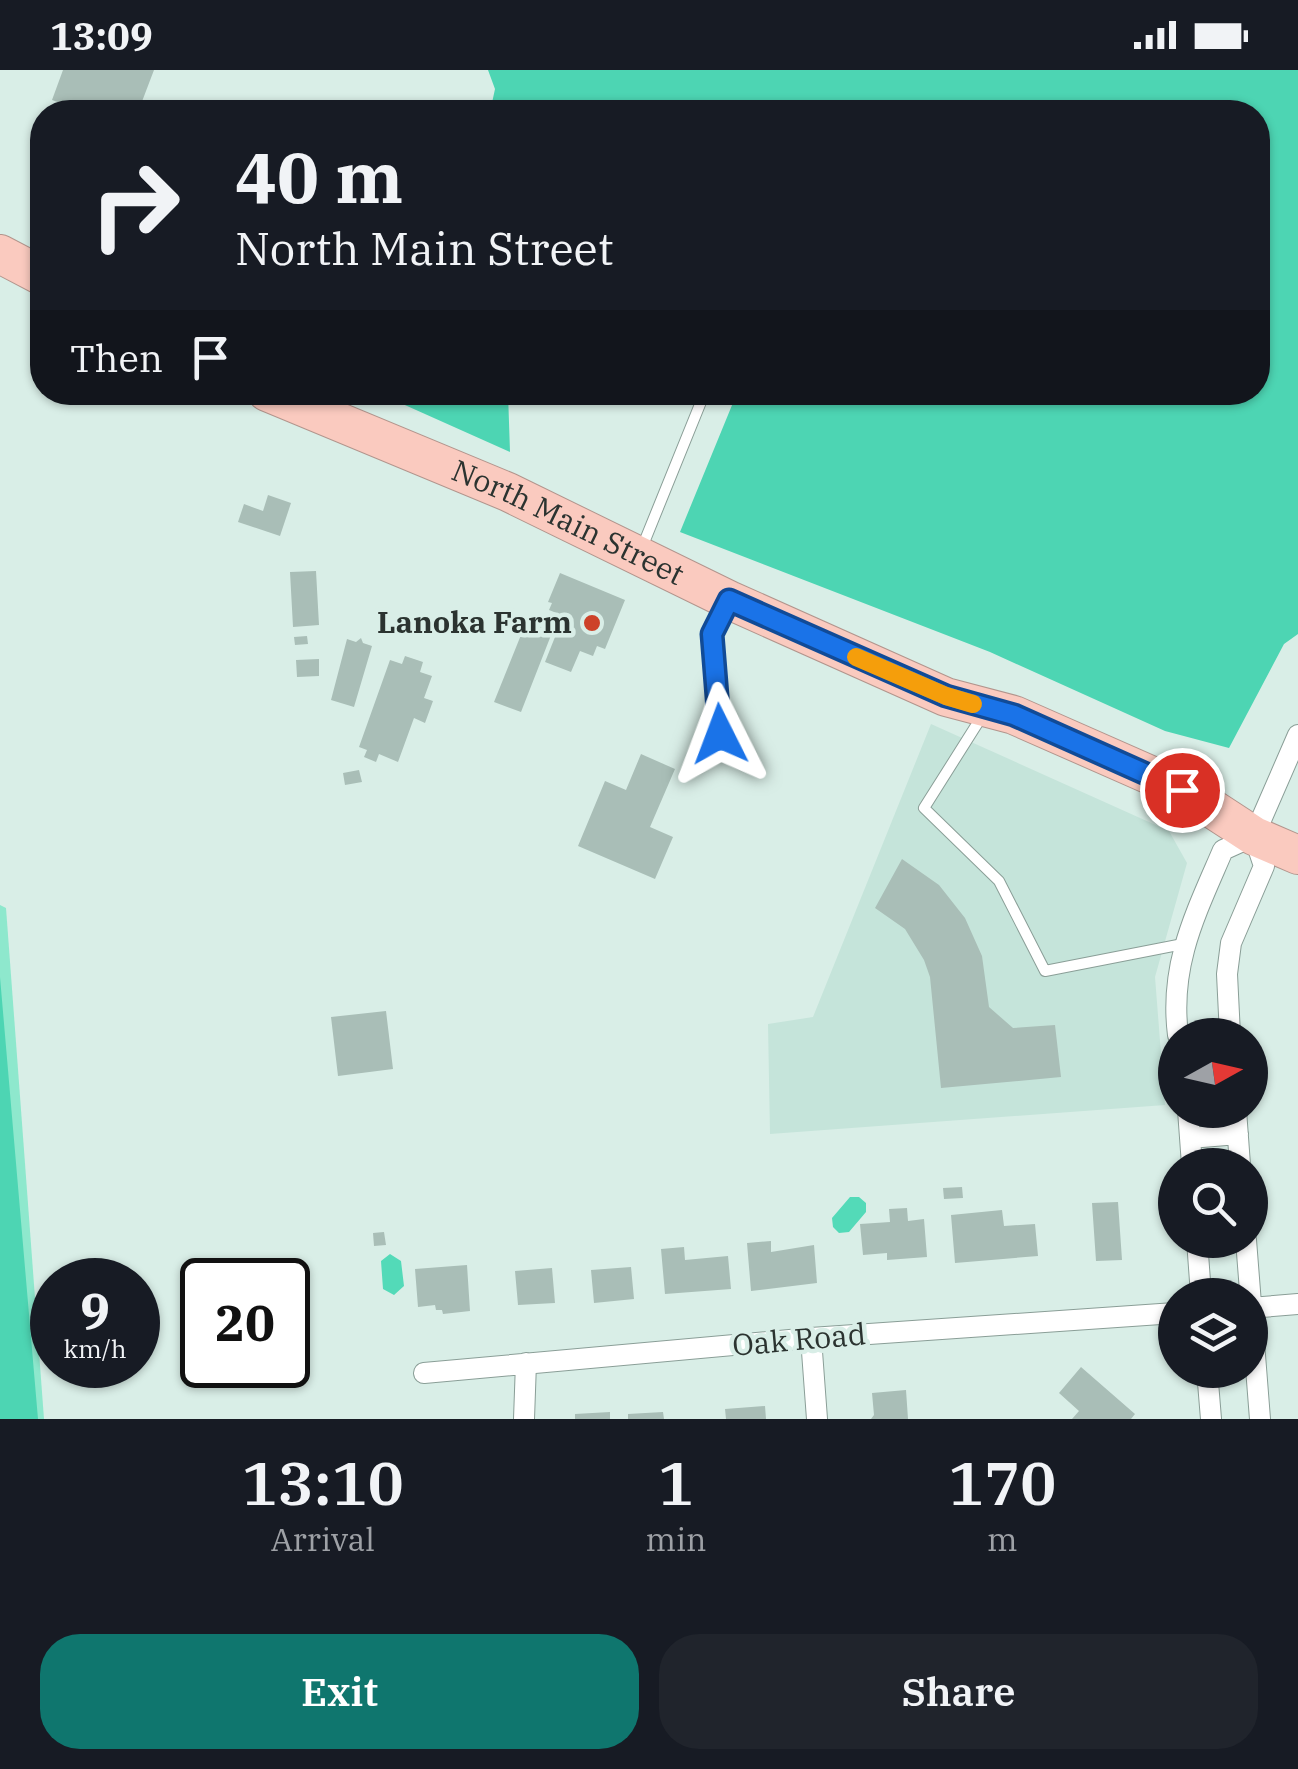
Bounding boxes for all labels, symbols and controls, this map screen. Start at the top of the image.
text: 13:09 [50,11,153,60]
text: 40 m [235,131,403,222]
icon: right [70,140,200,270]
text: North Main Street [235,219,614,277]
icon: arrive [183,330,238,385]
text: Then [70,333,163,382]
street label: North Main Street [446,450,691,593]
place label: Lanoka Farm [377,602,572,641]
marker: Lanoka Farm [581,612,603,634]
position arrow [668,682,772,786]
pin [1140,748,1225,833]
icon: arrive [1155,763,1210,818]
north arrow [1158,1018,1268,1128]
map controls [1158,1018,1268,1388]
button: search [1158,1148,1268,1258]
speed limit sign: 20 [180,1258,310,1388]
text: 9 [80,1278,110,1343]
button: layers [1158,1278,1268,1388]
street label: Oak Road [730,1313,867,1364]
text: km/h [63,1332,127,1365]
text: 13:10 [242,1443,404,1522]
text: 1 [658,1443,694,1522]
text: 170 [948,1443,1056,1522]
text: Arrival [271,1518,375,1560]
text: min [645,1518,706,1560]
text: m [987,1518,1017,1560]
button: Exit [40,1634,639,1749]
button: Share [659,1634,1258,1749]

